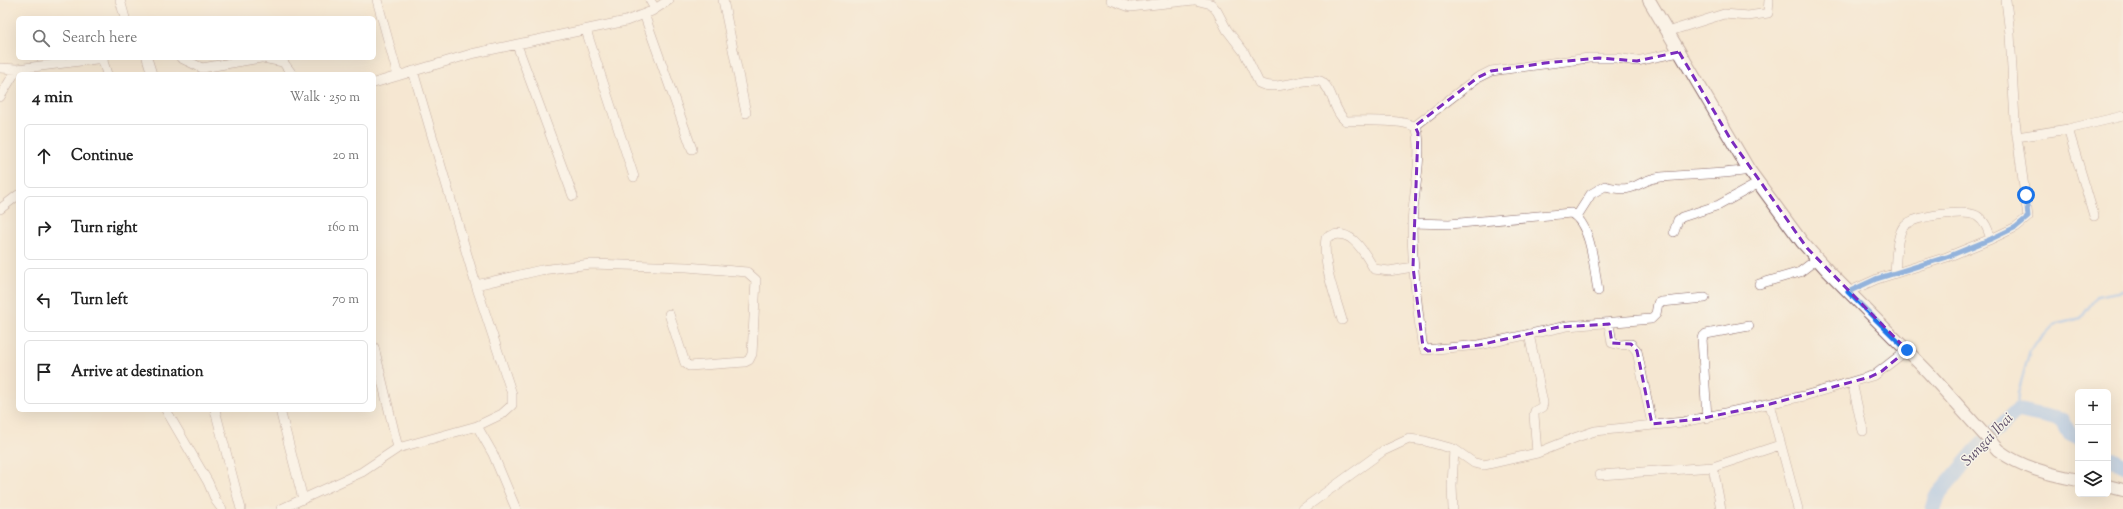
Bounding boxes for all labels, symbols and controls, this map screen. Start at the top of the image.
search box [16,16,376,60]
icon: search [30,27,52,49]
text: Search here [62,28,137,49]
text: 4 min [32,86,73,110]
text: Walk · 250 m [290,89,360,107]
icon: ahead [33,145,55,167]
text: Continue [71,146,133,167]
text: 20 m [333,147,359,165]
route start [2017,186,2035,204]
icon: right [33,217,55,239]
text: Turn right [71,218,137,239]
text: 160 m [328,219,359,237]
icon: left [33,289,55,311]
text: Turn left [71,290,128,311]
text: 70 m [332,291,359,309]
route end [1898,341,1916,359]
icon: arrive [33,361,55,383]
text: Arrive at destination [71,362,204,383]
map controls [2075,389,2111,497]
button: + [2075,389,2111,425]
water label: Sungai Ibai [1957,409,2019,471]
button: − [2075,425,2111,461]
button: layers [2075,461,2111,497]

